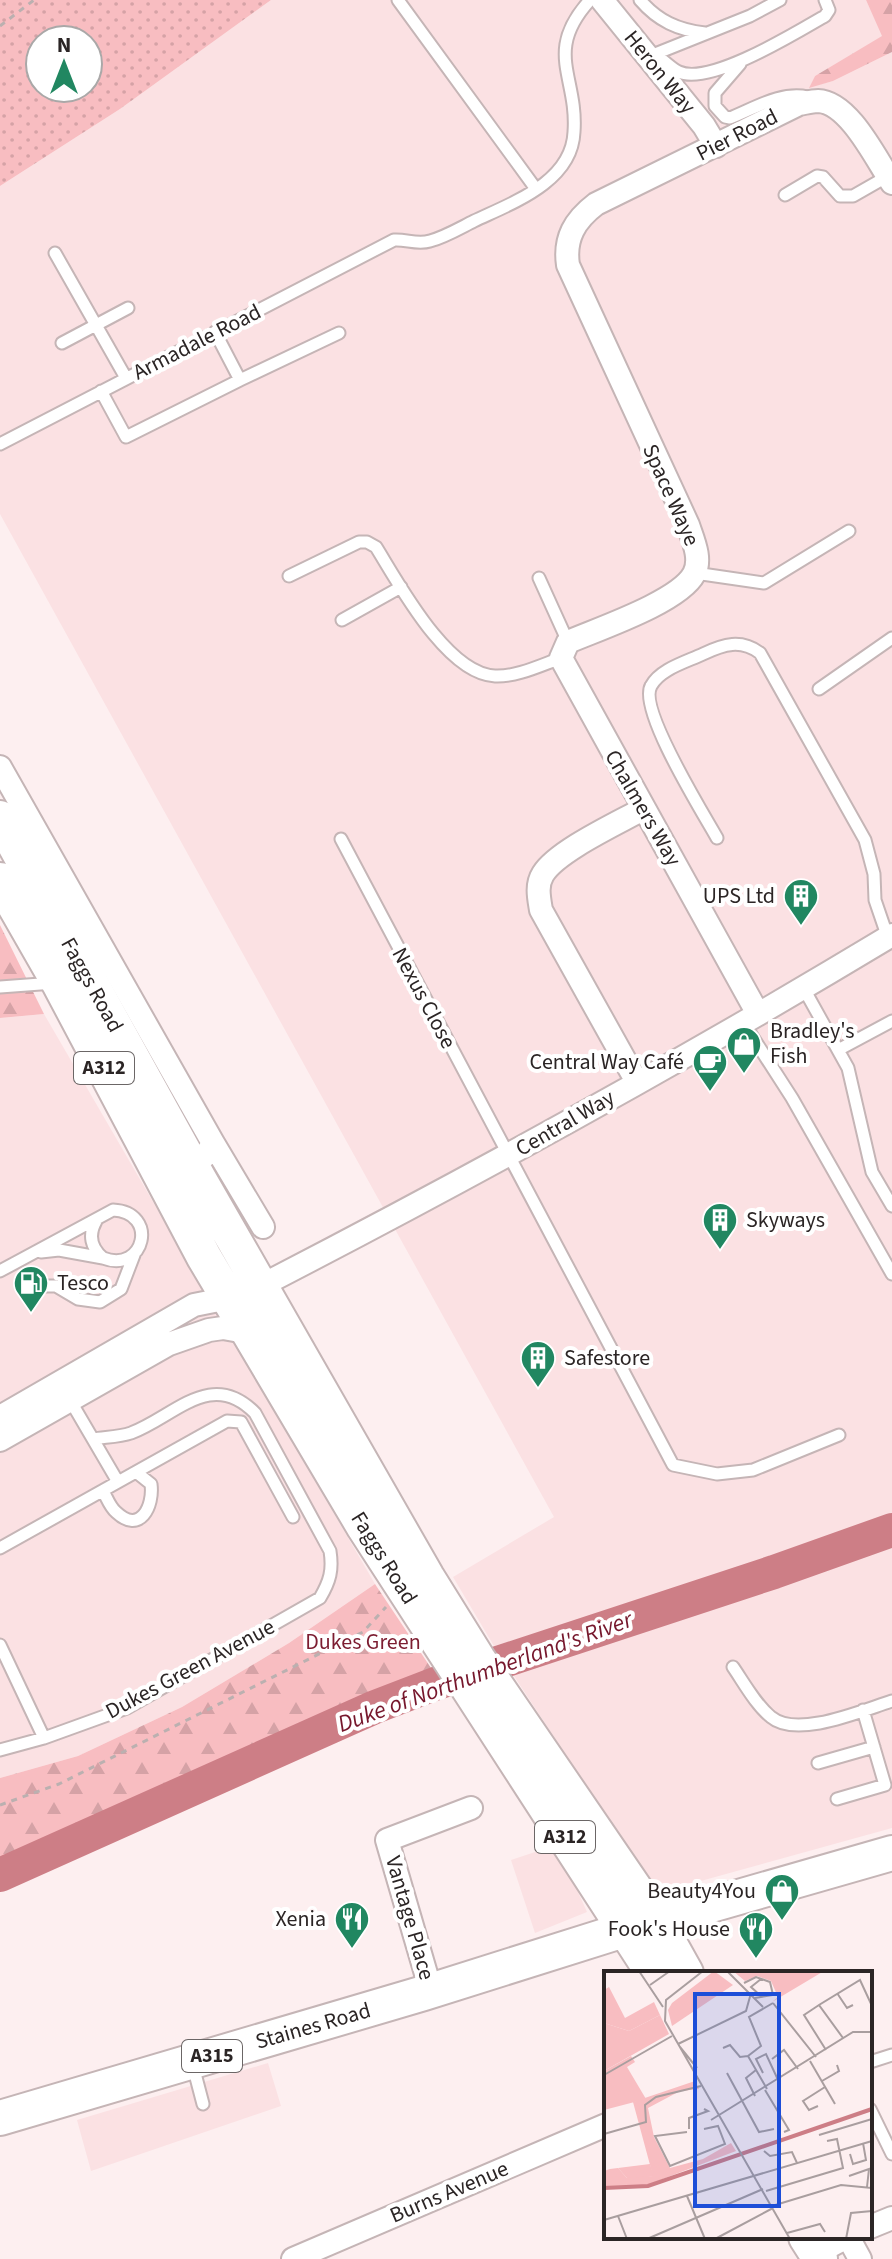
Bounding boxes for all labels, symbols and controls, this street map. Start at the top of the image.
street label: Heron Way [616,23,704,121]
north arrow [24,24,104,104]
text: N [57,29,71,61]
street label: Pier Road [691,101,783,169]
street label: Armadale Road [127,296,267,388]
street label: Space Waye [634,439,708,551]
street label: Chalmers Way [597,744,690,873]
building icon: UPS Ltd [782,877,820,927]
place label: UPS Ltd [703,880,775,912]
street label: Faggs Road [53,932,131,1038]
street label: Nexus Close [384,942,464,1054]
place label: Bradley's Fish [770,1015,855,1072]
shop icon: Bradley's Fish [725,1025,763,1075]
cafe icon: Central Way Café [691,1043,729,1093]
place label: Central Way Café [529,1046,684,1078]
road number: A312 [74,1052,134,1084]
street label: Central Way [510,1081,621,1164]
building icon: Skyways [701,1201,739,1251]
place label: Skyways [746,1204,825,1236]
fuel station icon: Tesco [12,1264,50,1314]
place label: Tesco [57,1267,109,1299]
building icon: Safestore [519,1339,557,1389]
place label: Safestore [564,1342,650,1374]
street label: Faggs Road [343,1505,425,1611]
water label: Duke of Northumberland's River [333,1602,639,1742]
street label: Dukes Green Avenue [100,1611,280,1727]
park label: Dukes Green [305,1626,421,1658]
road number: A312 [535,1821,595,1853]
street label: Vantage Place [377,1852,443,1984]
shop icon: Beauty4You [763,1872,801,1922]
place label: Beauty4You [647,1875,756,1907]
restaurant icon: Xenia [333,1900,371,1950]
place label: Xenia [275,1903,326,1935]
restaurant icon: Fook's House [737,1910,775,1960]
place label: Fook's House [608,1913,730,1945]
inset map [604,1971,872,2239]
street label: Staines Road [252,1994,374,2058]
road number: A315 [182,2040,242,2072]
street label: Burns Avenue [385,2153,513,2231]

